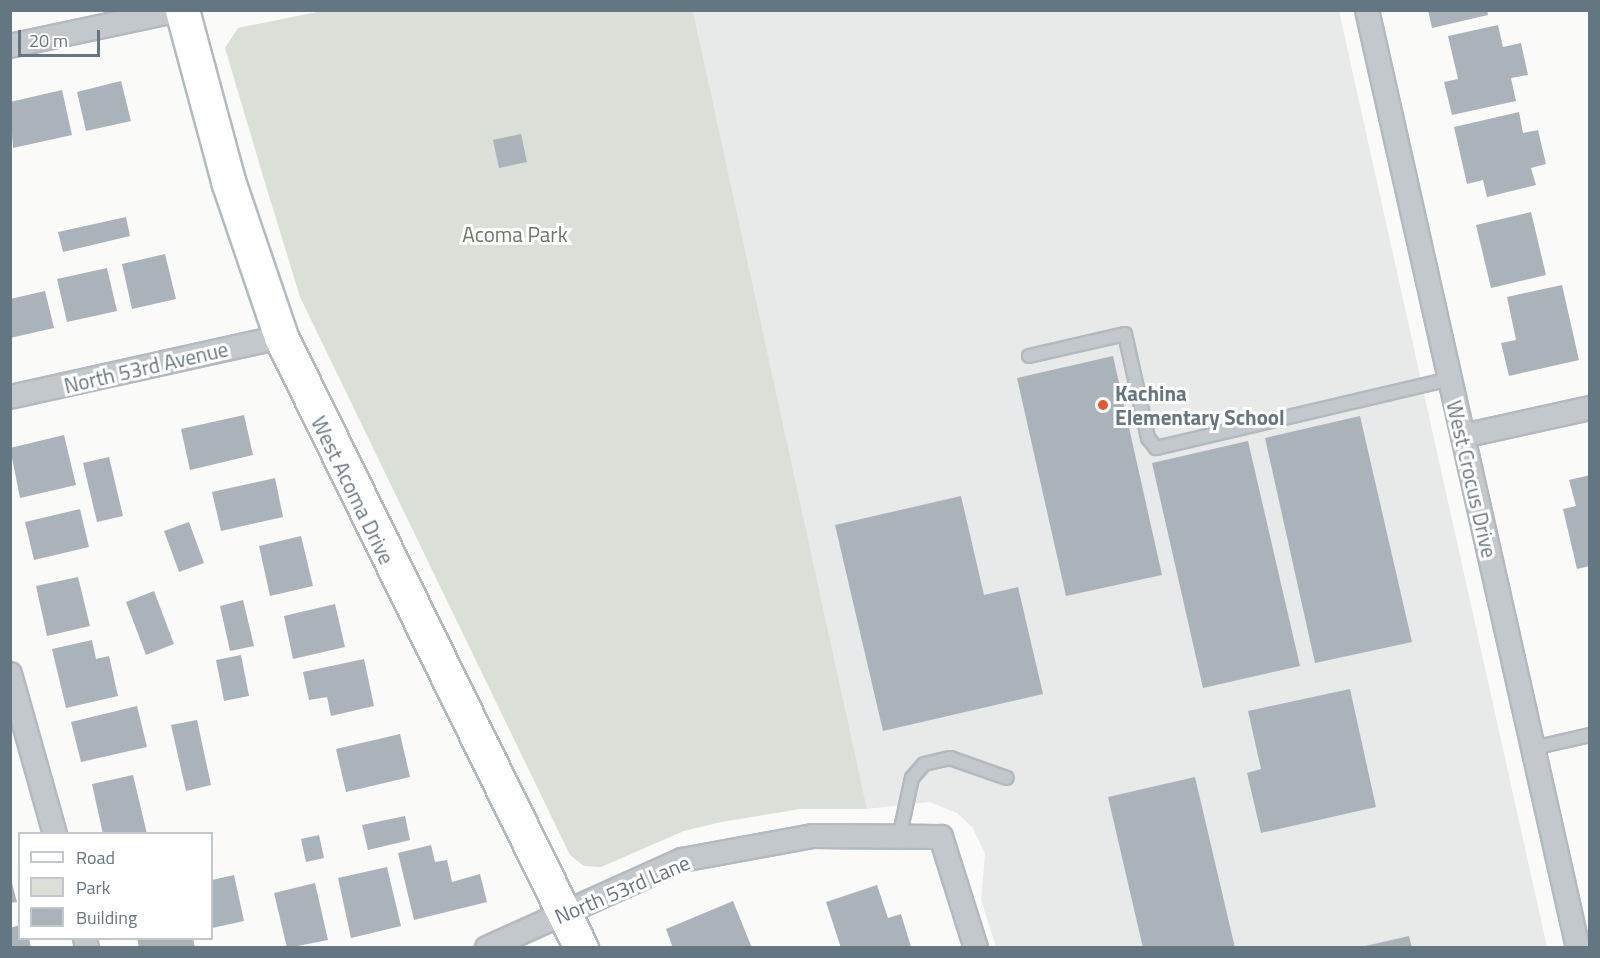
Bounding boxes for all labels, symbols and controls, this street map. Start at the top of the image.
scale bar [21,18,104,56]
text: 20 m [29,27,68,54]
park label: Acoma Park [462,221,568,247]
street label: North 53rd Avenue [61,336,231,398]
place label: Kachina Elementary School [1115,380,1285,430]
marker: Kachina Elementary School [1096,398,1110,412]
street label: West Crocus Drive [1442,398,1502,560]
street label: West Acoma Drive [306,412,400,568]
legend [18,832,213,940]
text: Road [76,844,115,871]
street label: North 53rd Lane [551,849,693,929]
text: Park [76,874,110,901]
text: Building [76,904,137,931]

